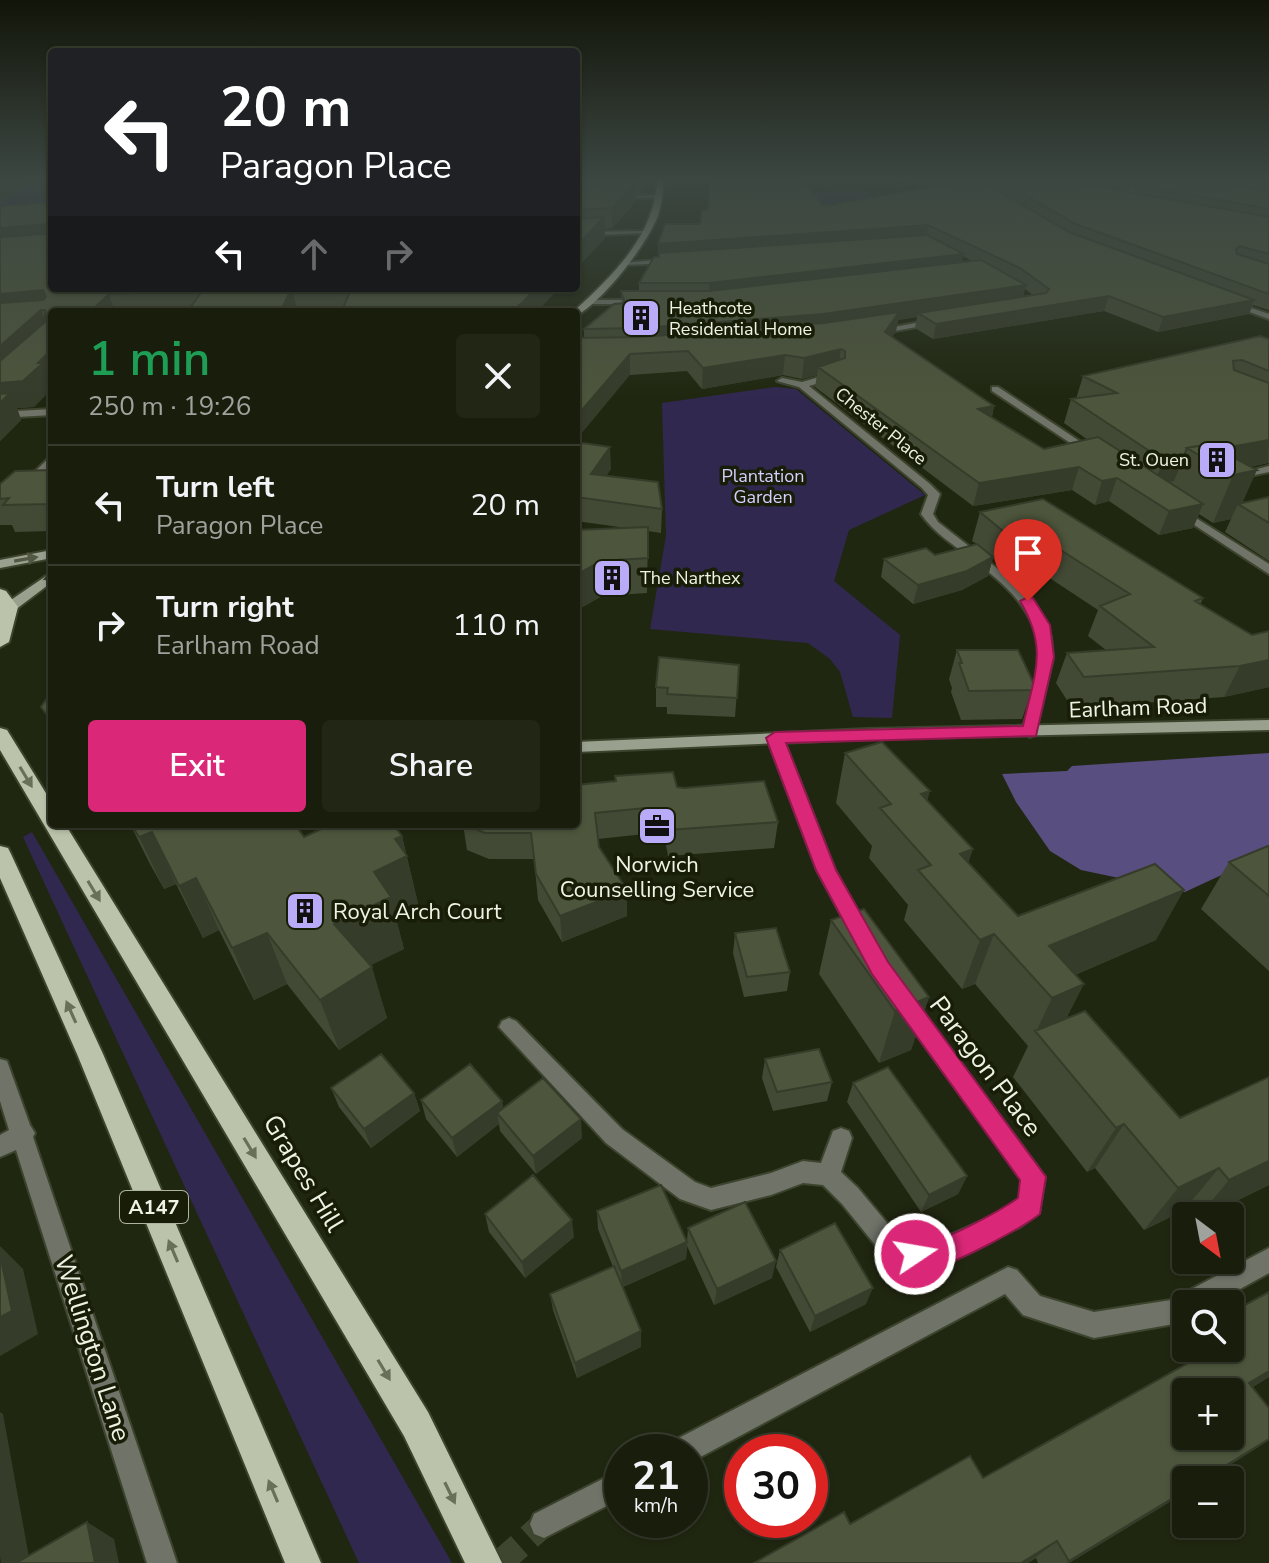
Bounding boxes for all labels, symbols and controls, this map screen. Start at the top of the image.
text: 20 m [220,69,351,146]
icon: left [88,80,192,184]
text: Paragon Place [220,142,452,191]
icon: left [208,232,252,276]
icon: ahead [292,232,336,276]
icon: right [376,232,420,276]
place label: Heathcote Residential Home [669,296,812,341]
building icon: Heathcote Residential Home [620,297,662,339]
text: 1 min [88,326,210,392]
button: close [456,334,540,418]
street label: Chester Place [830,382,932,470]
text: 250 m · 19:26 [88,389,251,424]
building icon: St. Ouen [1196,439,1238,481]
place label: St. Ouen [1119,448,1189,472]
park label: Plantation Garden [721,464,805,509]
text: Turn left [156,467,274,508]
icon: left [88,483,132,527]
text: 20 m [471,485,540,526]
text: Paragon Place [156,508,323,543]
pin [994,519,1062,601]
icon: arrive [1006,531,1050,575]
one-way arrow [14,553,39,565]
building icon: The Narthex [591,557,633,599]
place label: The Narthex [640,566,741,590]
text: Turn right [156,587,294,628]
icon: right [88,603,132,647]
text: 110 m [453,605,540,646]
text: Earlham Road [156,628,320,663]
street label: Earlham Road [1068,691,1208,725]
button: Exit [88,720,306,812]
button: Share [322,720,540,812]
one-way arrow [19,766,33,788]
office icon: Norwich Counselling Service [636,805,678,847]
place label: Norwich Counselling Service [560,850,754,905]
one-way arrow [87,880,101,902]
building icon: Royal Arch Court [284,890,326,932]
place label: Royal Arch Court [333,897,502,927]
street label: Paragon Place [921,989,1050,1144]
one-way arrow [64,1000,78,1023]
street label: Grapes Hill [255,1108,353,1239]
one-way arrow [242,1137,256,1159]
road number: A147 [120,1191,188,1223]
north arrow [1172,1202,1244,1274]
map controls [1172,1202,1244,1538]
position arrow [873,1212,957,1296]
one-way arrow [166,1239,179,1263]
street label: Wellington Lane [46,1251,139,1446]
button: search [1172,1290,1244,1362]
one-way arrow [377,1359,391,1381]
button: + [1172,1378,1244,1450]
speed limit sign: 30 [724,1434,828,1538]
text: 21 [632,1449,680,1503]
button: − [1172,1466,1244,1538]
one-way arrow [266,1479,279,1503]
one-way arrow [443,1482,457,1505]
text: km/h [634,1492,678,1519]

